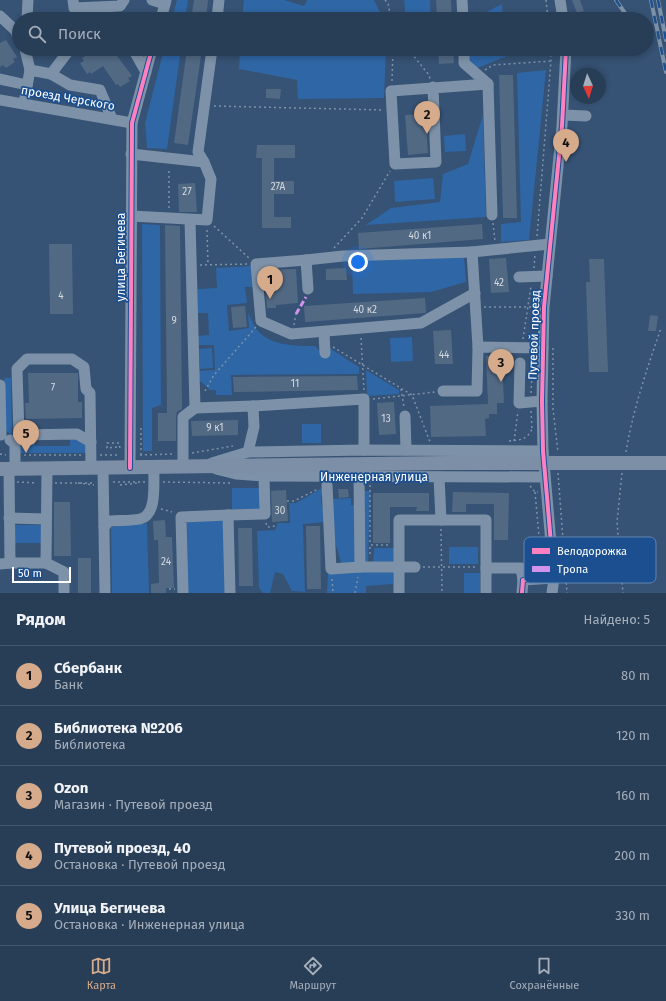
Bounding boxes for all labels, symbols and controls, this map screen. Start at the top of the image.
search box [12,12,654,56]
icon: search [26,23,48,45]
text: Поиск [58,25,101,43]
north arrow [570,68,606,104]
street label: проезд Черского [20,83,116,113]
pin: 2 [414,101,440,134]
pin: 4 [553,129,579,162]
house number: 27А [271,181,286,193]
house number: 27 [182,186,192,198]
street label: улица Бегичева [114,213,128,301]
house number: 40 к1 [409,230,431,242]
your location [348,252,368,272]
pin: 1 [257,266,283,299]
house number: 42 [494,277,504,289]
house number: 4 [58,290,64,302]
street label: Путевой проезд [525,290,543,380]
house number: 40 к2 [353,304,377,316]
house number: 9 [171,315,177,327]
house number: 44 [439,349,450,361]
pin: 3 [488,349,514,382]
house number: 11 [291,378,299,390]
house number: 7 [51,382,56,394]
house number: 13 [381,413,391,425]
pin: 5 [13,420,39,453]
house number: 9 к1 [206,422,224,434]
street label: Инженерная улица [320,470,428,484]
house number: 30 [275,505,286,517]
legend [524,537,656,583]
text: Велодорожка [557,545,627,558]
house number: 24 [161,556,172,568]
text: Тропа [557,563,588,576]
scale bar [12,565,71,584]
text: 50 m [18,567,42,580]
text: Рядом [16,609,66,630]
text: Найдено: 5 [584,612,650,627]
text: Сбербанк [54,659,122,677]
text: 1 [26,668,32,683]
text: 80 m [621,668,650,683]
text: Банк [54,677,83,692]
text: Библиотека №206 [54,719,183,737]
text: 2 [26,728,32,743]
text: 120 m [616,728,650,743]
text: Библиотека [54,737,126,752]
text: Ozon [54,779,88,797]
text: 3 [26,788,32,803]
text: 160 m [616,788,650,803]
text: Магазин · Путевой проезд [54,797,213,812]
text: Путевой проезд, 40 [54,839,191,857]
text: 4 [25,848,33,863]
text: 200 m [614,848,650,863]
text: Остановка · Путевой проезд [54,857,225,872]
text: Улица Бегичева [54,899,166,917]
text: 5 [26,908,32,923]
text: 330 m [615,908,650,923]
text: Остановка · Инженерная улица [54,917,245,932]
tab: Карта [87,955,116,992]
tab: Маршрут [289,955,336,992]
tab: Сохранённые [510,955,579,992]

